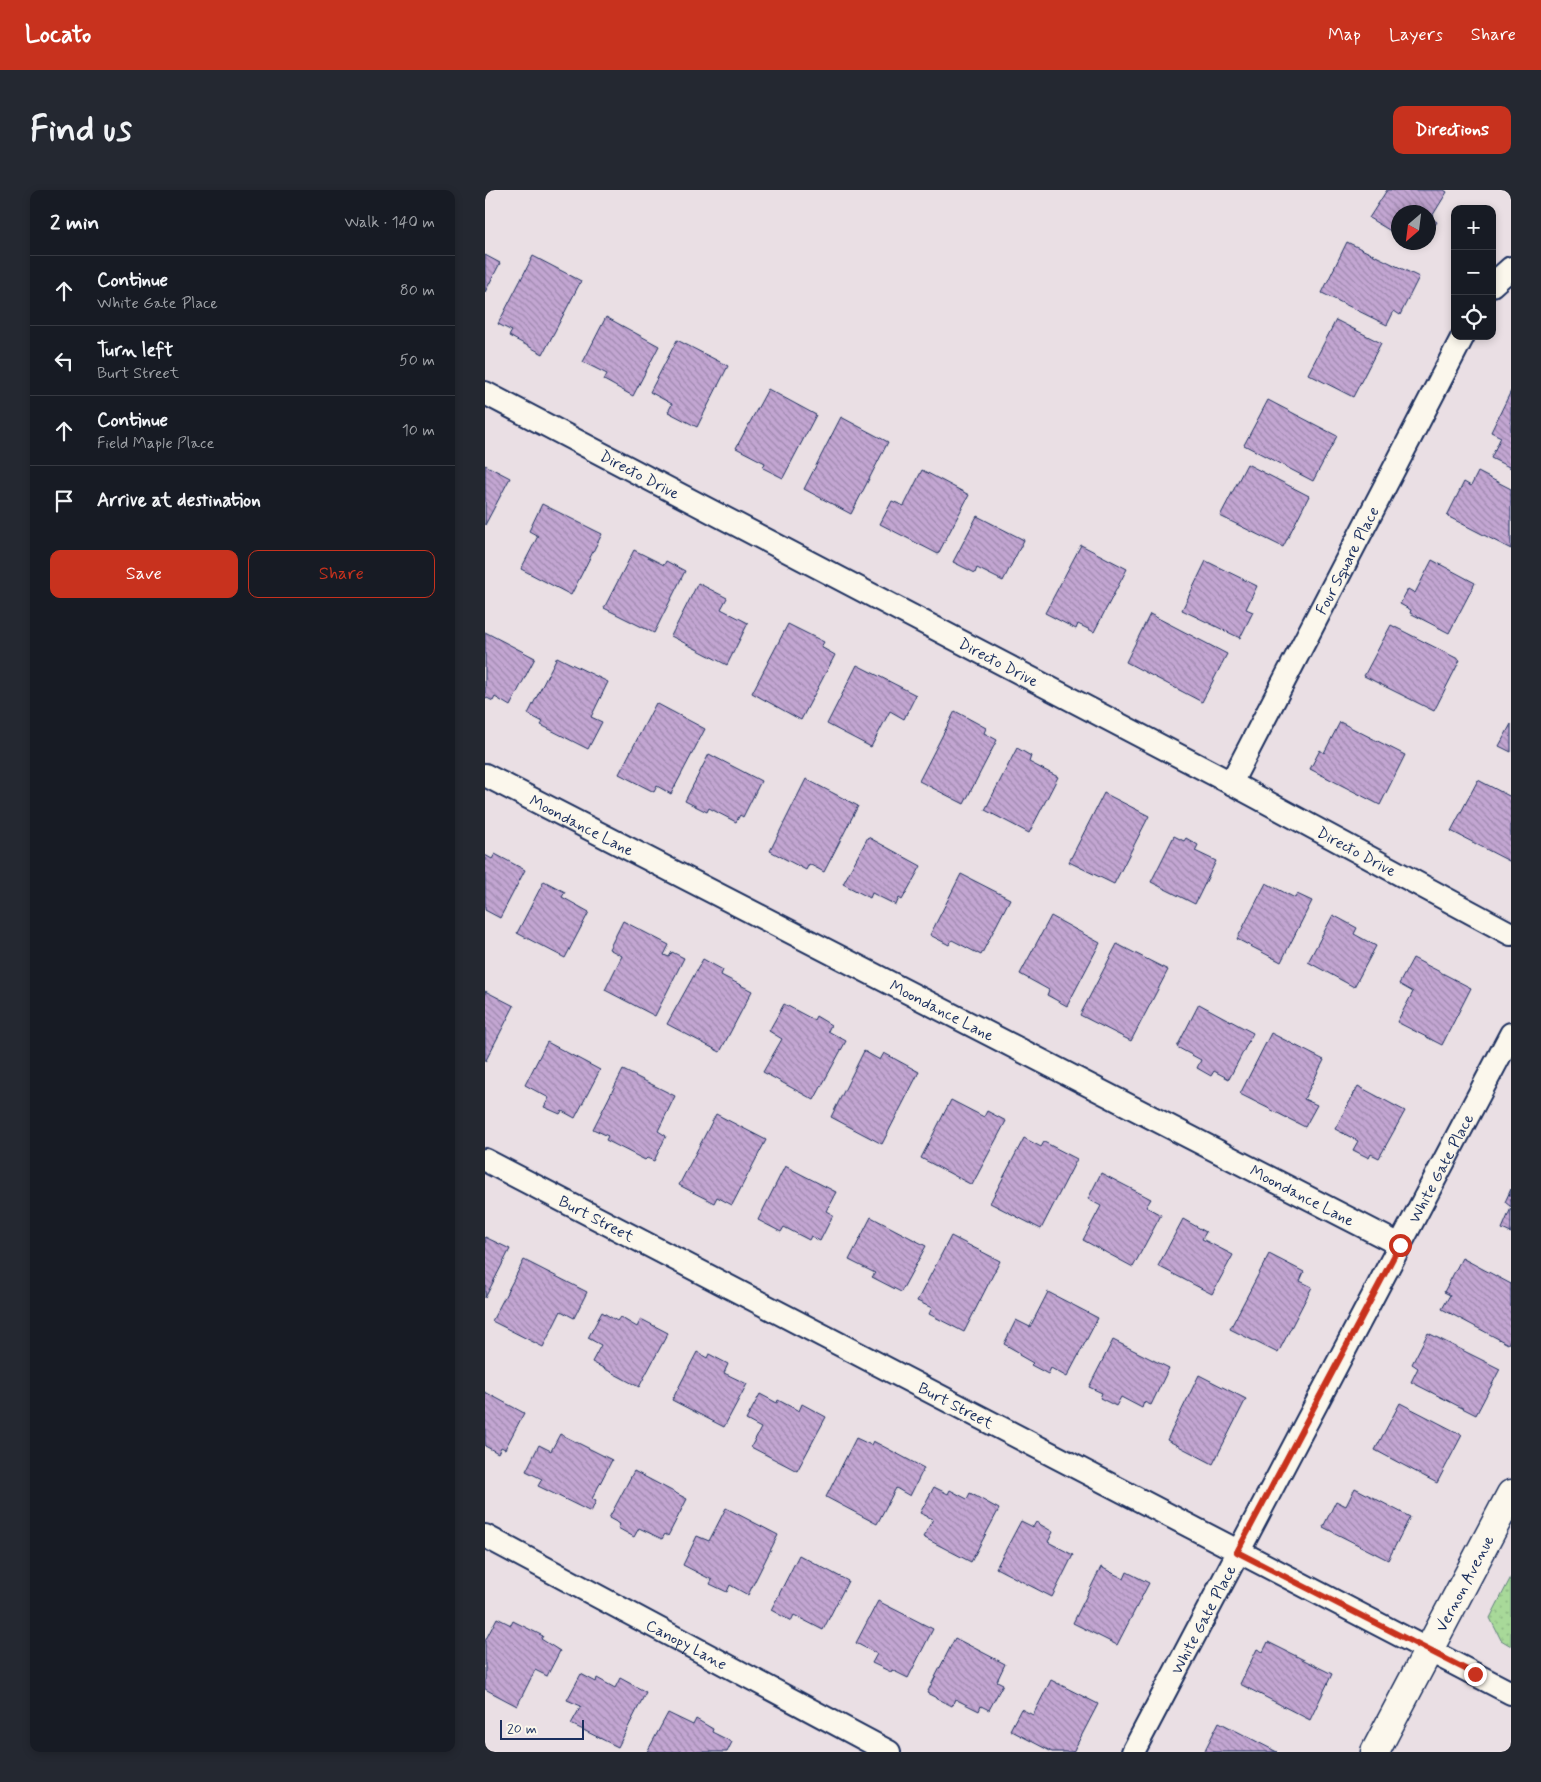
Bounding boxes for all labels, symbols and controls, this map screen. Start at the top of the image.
text: Locato [25,20,91,51]
text: Map [1328,23,1361,47]
text: Layers [1389,23,1443,47]
text: Share [1471,23,1516,47]
button: Directions [1393,106,1511,154]
text: Find us [30,107,132,153]
north arrow [1391,205,1436,250]
map controls [1451,205,1496,340]
button: + [1451,205,1496,250]
text: 2 min [50,209,99,237]
text: Walk · 140 m [345,212,435,233]
button: − [1451,250,1496,295]
text: Continue [97,268,168,293]
icon: ahead [50,277,78,305]
text: 80 m [400,280,435,301]
text: White Gate Place [97,293,218,314]
button: locate [1451,295,1496,340]
text: Turn left [97,338,173,363]
icon: left [50,347,78,375]
text: 50 m [399,350,435,371]
text: Burt Street [97,363,179,384]
text: Continue [97,408,168,433]
icon: ahead [50,417,78,445]
text: 10 m [402,420,435,441]
text: Field Maple Place [97,433,214,454]
street label: Directo Drive [596,446,683,505]
icon: arrive [50,487,78,515]
text: Arrive at destination [97,488,261,513]
street label: Four Square Place [1311,503,1385,619]
button: Save [50,550,238,598]
button: Share [248,550,435,598]
street label: Directo Drive [955,634,1042,693]
street label: Moondance Lane [526,791,637,862]
street label: Directo Drive [1313,822,1400,882]
street label: Moondance Lane [886,976,998,1047]
street label: White Gate Place [1404,1110,1479,1227]
street label: Moondance Lane [1246,1161,1358,1232]
street label: Burt Street [555,1191,638,1248]
route start [1389,1234,1412,1257]
street label: Burt Street [914,1378,997,1435]
street label: Vernon Avenue [1431,1531,1500,1636]
street label: White Gate Place [1167,1561,1242,1678]
street label: Canopy Lane [642,1615,731,1676]
route end [1464,1663,1487,1686]
scale bar [500,1717,584,1740]
text: 20 m [507,1720,537,1738]

